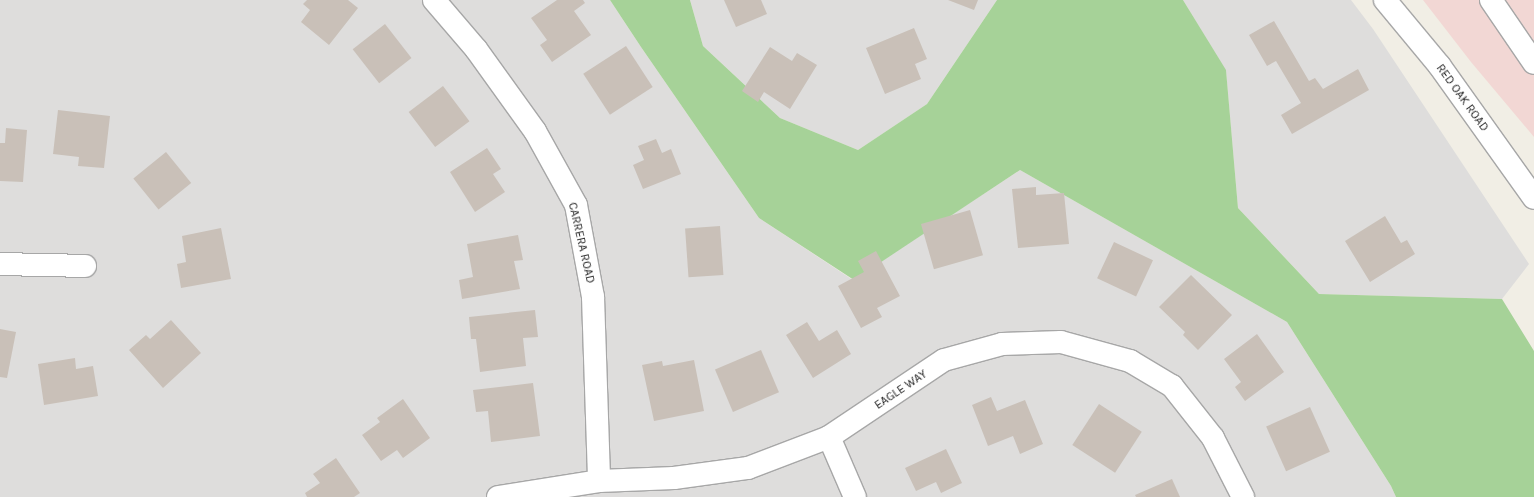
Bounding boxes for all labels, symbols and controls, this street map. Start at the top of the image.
street label: RED OAK ROAD [1433,62,1491,134]
street label: CARRERA ROAD [565,201,597,285]
street label: EAGLE WAY [872,367,930,413]

